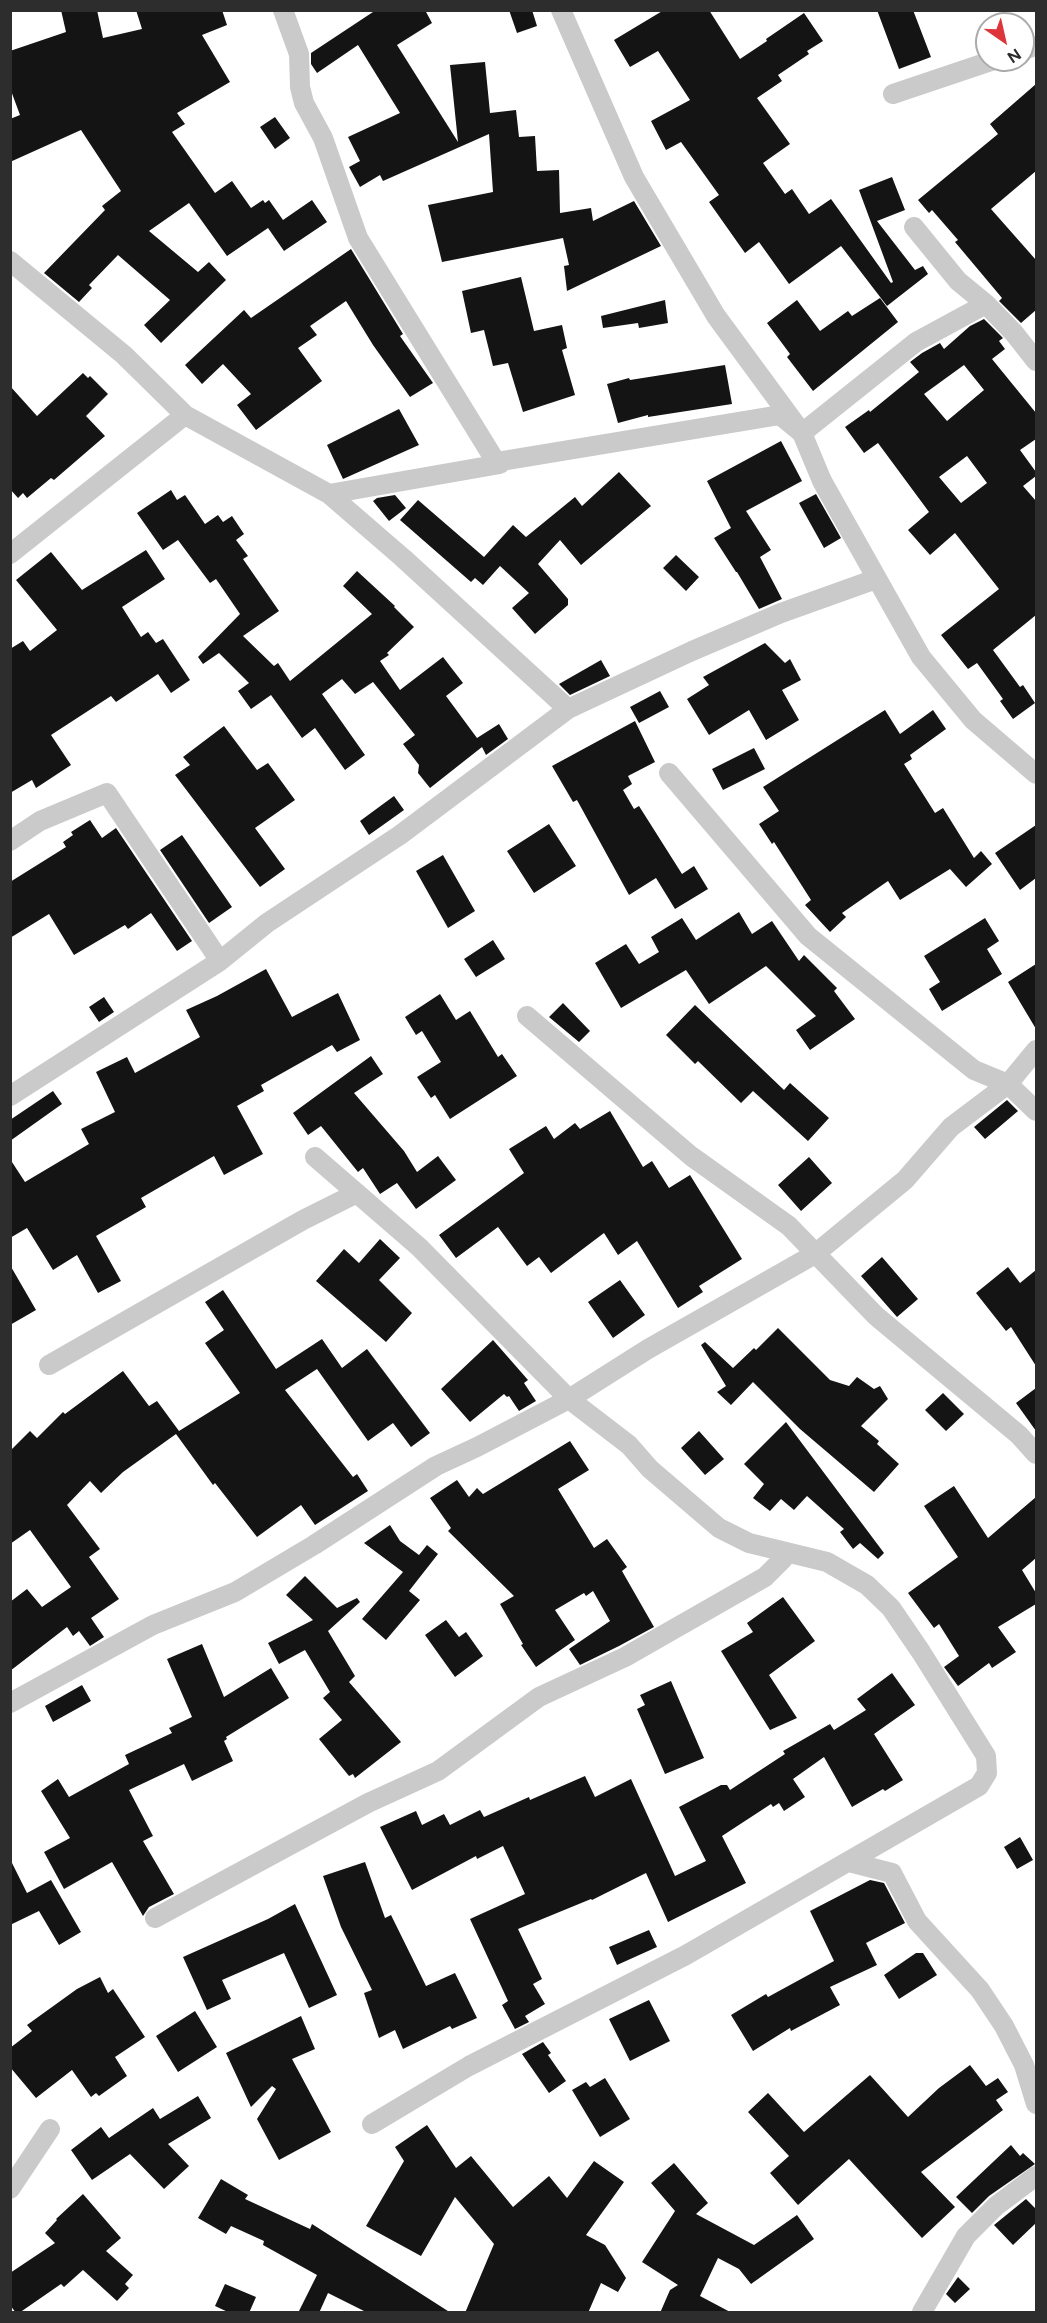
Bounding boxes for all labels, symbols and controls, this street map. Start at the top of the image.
north arrow [975,12,1035,72]
text: N [1004,44,1025,67]

